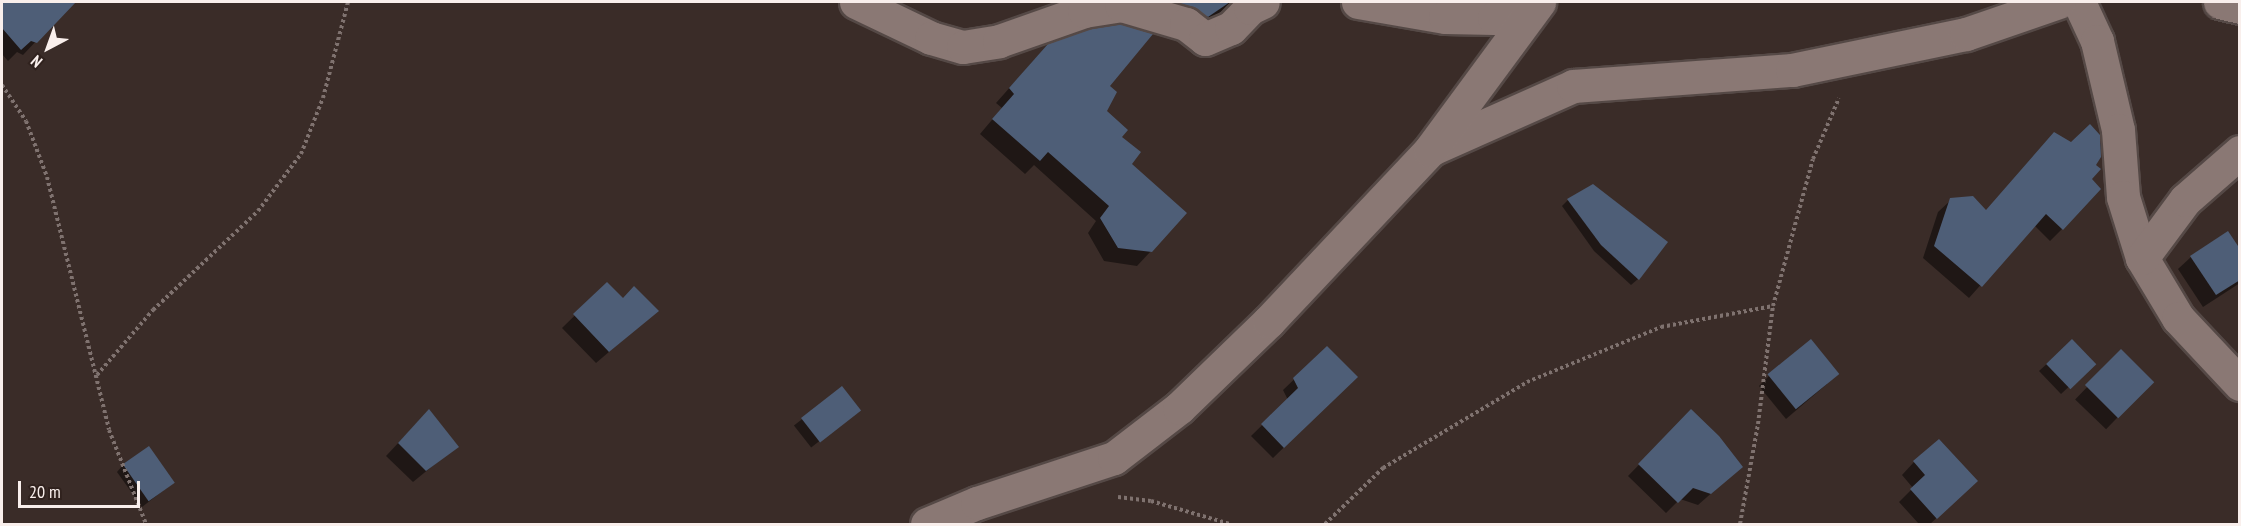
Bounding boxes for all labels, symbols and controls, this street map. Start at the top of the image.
north arrow [18,18,78,78]
text: N [26,51,46,72]
scale bar [21,469,142,507]
text: 20 m [29,480,61,503]

